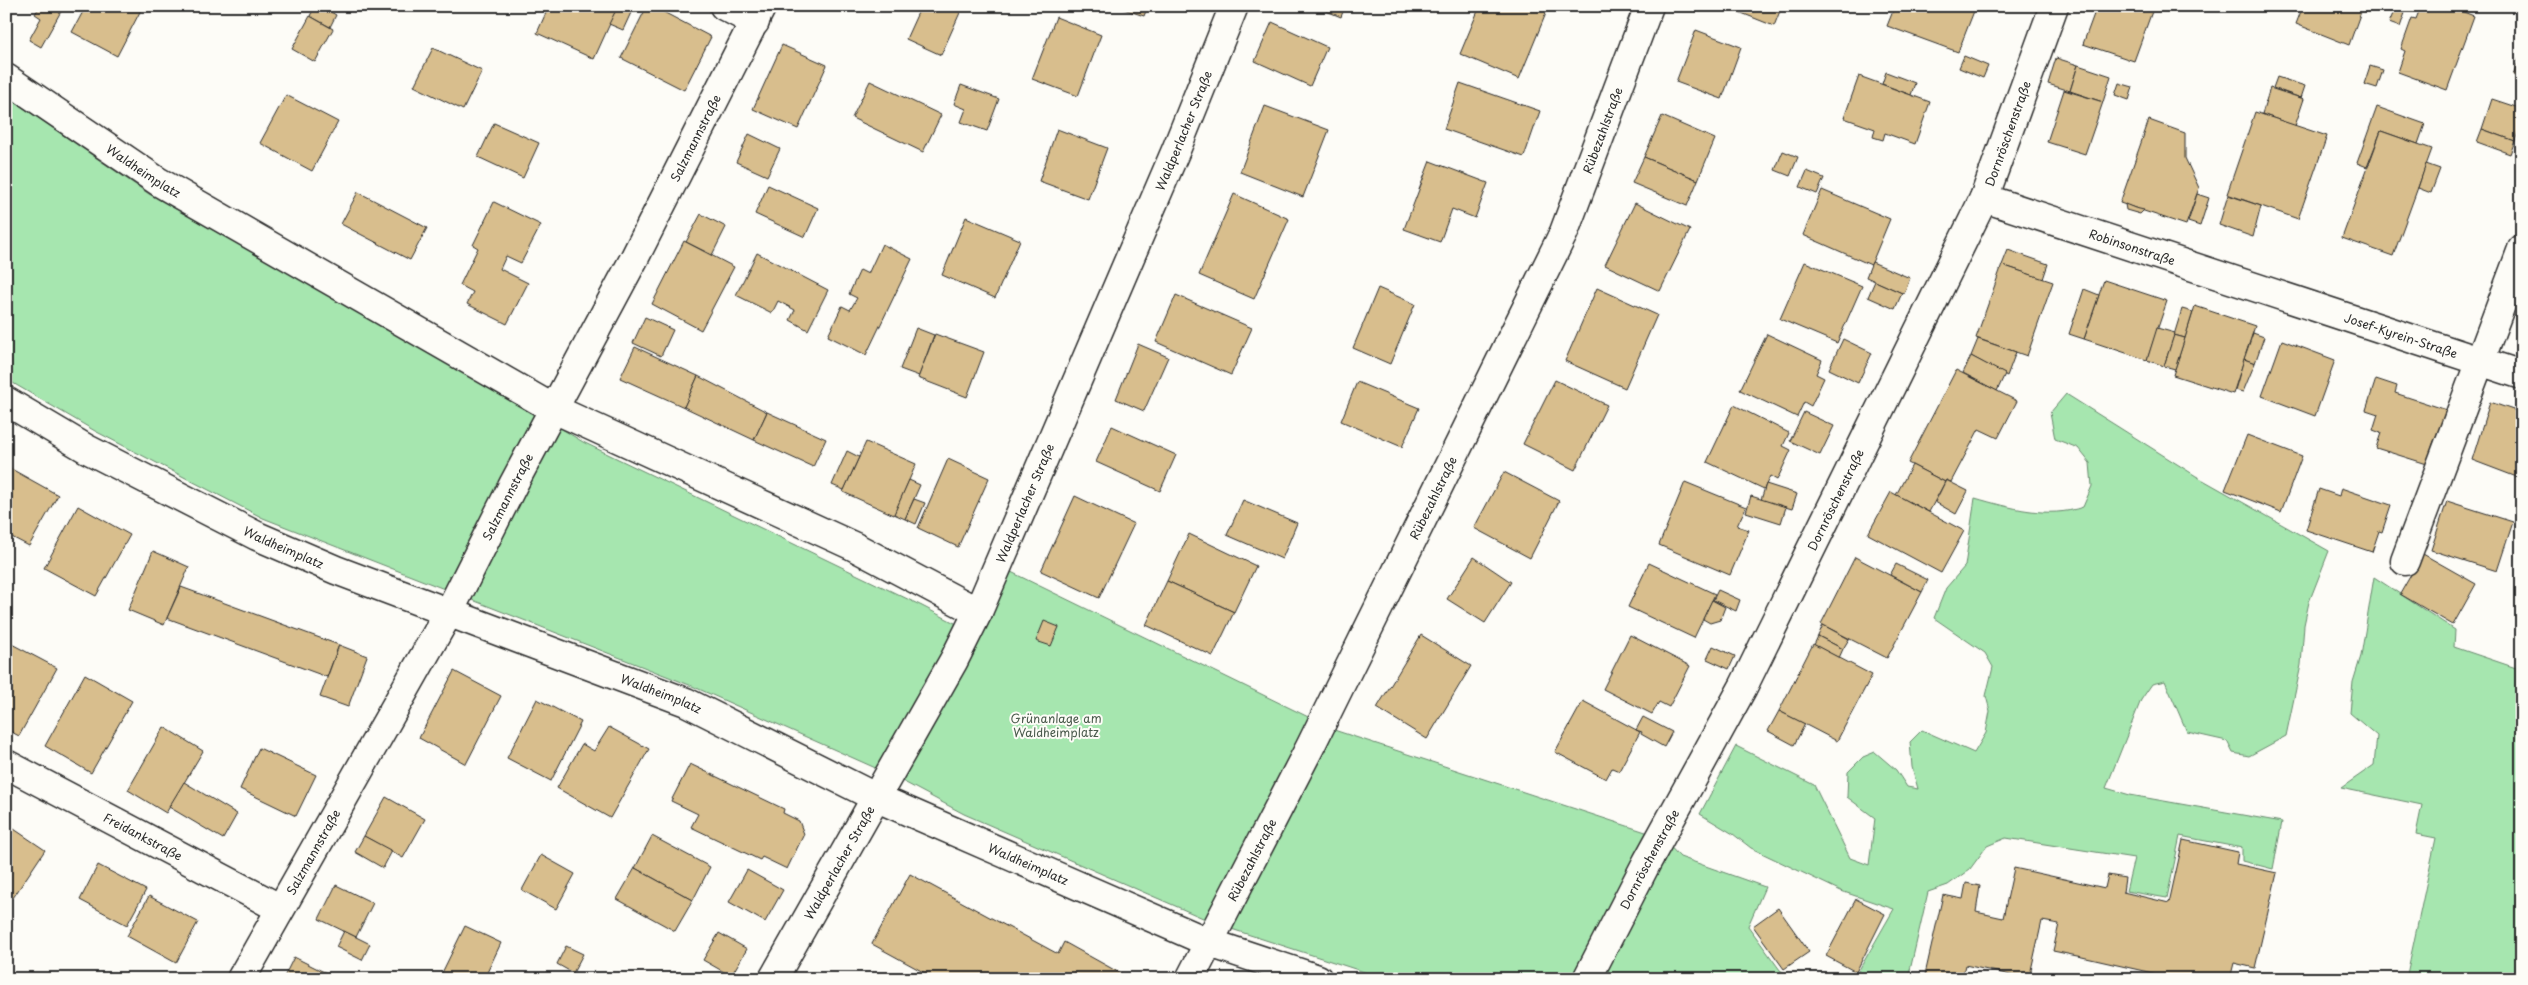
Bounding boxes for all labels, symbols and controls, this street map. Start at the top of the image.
street label: Waldperlacher Straße [1151,68,1216,193]
street label: Dornröschenstraße [1980,78,2035,189]
street label: Rübezahlstraße [1578,85,1627,176]
street label: Salzmannstraße [666,91,725,185]
street label: Waldheimplatz [103,140,184,202]
street label: Robinsonstraße [2087,224,2178,269]
street label: Josef-Kyrein-Straße [2342,308,2460,362]
street label: Waldperlacher Straße [991,441,1058,566]
street label: Dornröschenstraße [1803,446,1868,553]
street label: Salzmannstraße [478,450,537,543]
street label: Rübezahlstraße [1405,453,1461,543]
street label: Waldheimplatz [240,522,327,573]
street label: Waldheimplatz [618,669,705,718]
park label: Grünanlage am Waldheimplatz [1010,709,1102,741]
street label: Waldperlacher Straße [800,802,879,923]
street label: Salzmannstraße [282,806,344,898]
street label: Dornröschenstraße [1615,806,1683,912]
street label: Freidankstraße [100,808,186,865]
street label: Rübezahlstraße [1223,816,1280,904]
street label: Waldheimplatz [985,838,1072,889]

